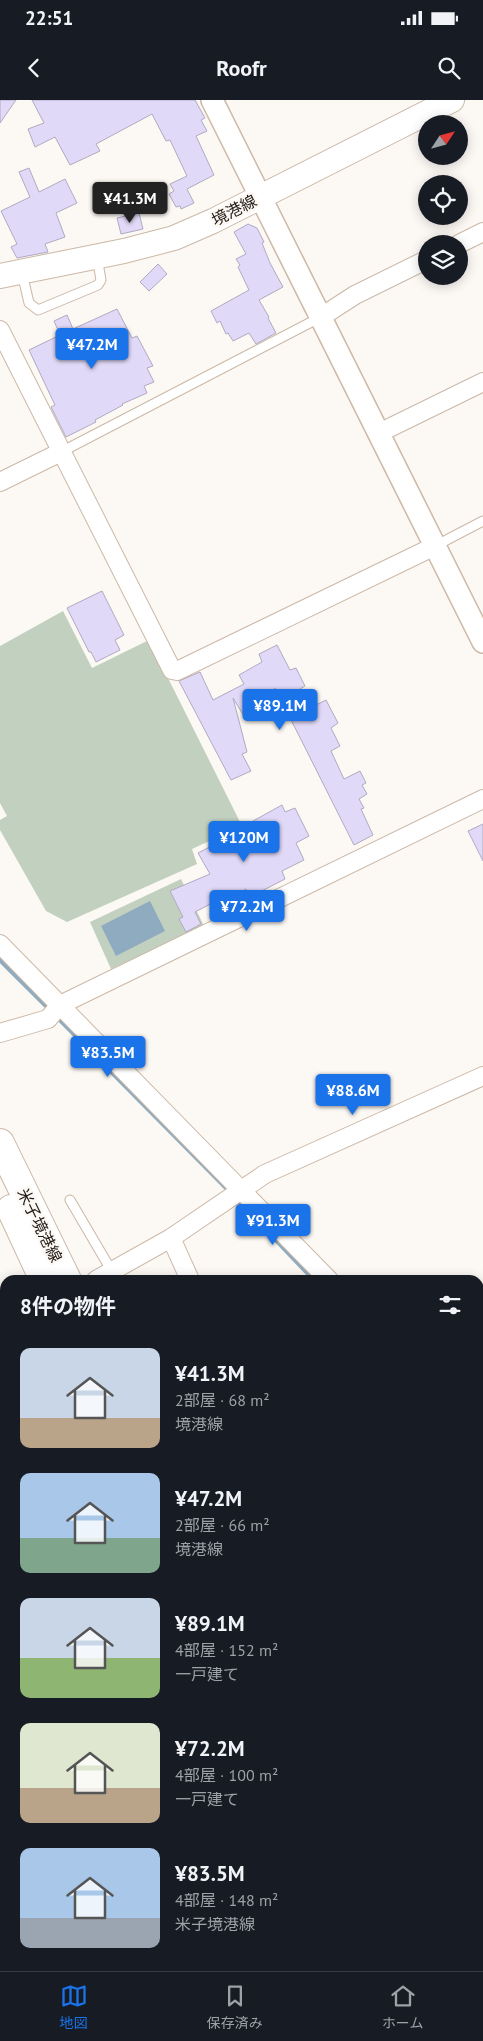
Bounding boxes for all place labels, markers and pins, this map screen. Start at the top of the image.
pin: ¥41.3M [89,182,171,224]
pin: ¥47.2M [51,328,133,370]
pin: ¥89.1M [239,688,321,731]
pin: ¥120M [209,820,279,863]
pin: ¥72.2M [206,890,288,932]
pin: ¥83.5M [67,1036,149,1078]
pin: ¥88.6M [312,1074,394,1116]
pin: ¥91.3M [232,1204,314,1246]

